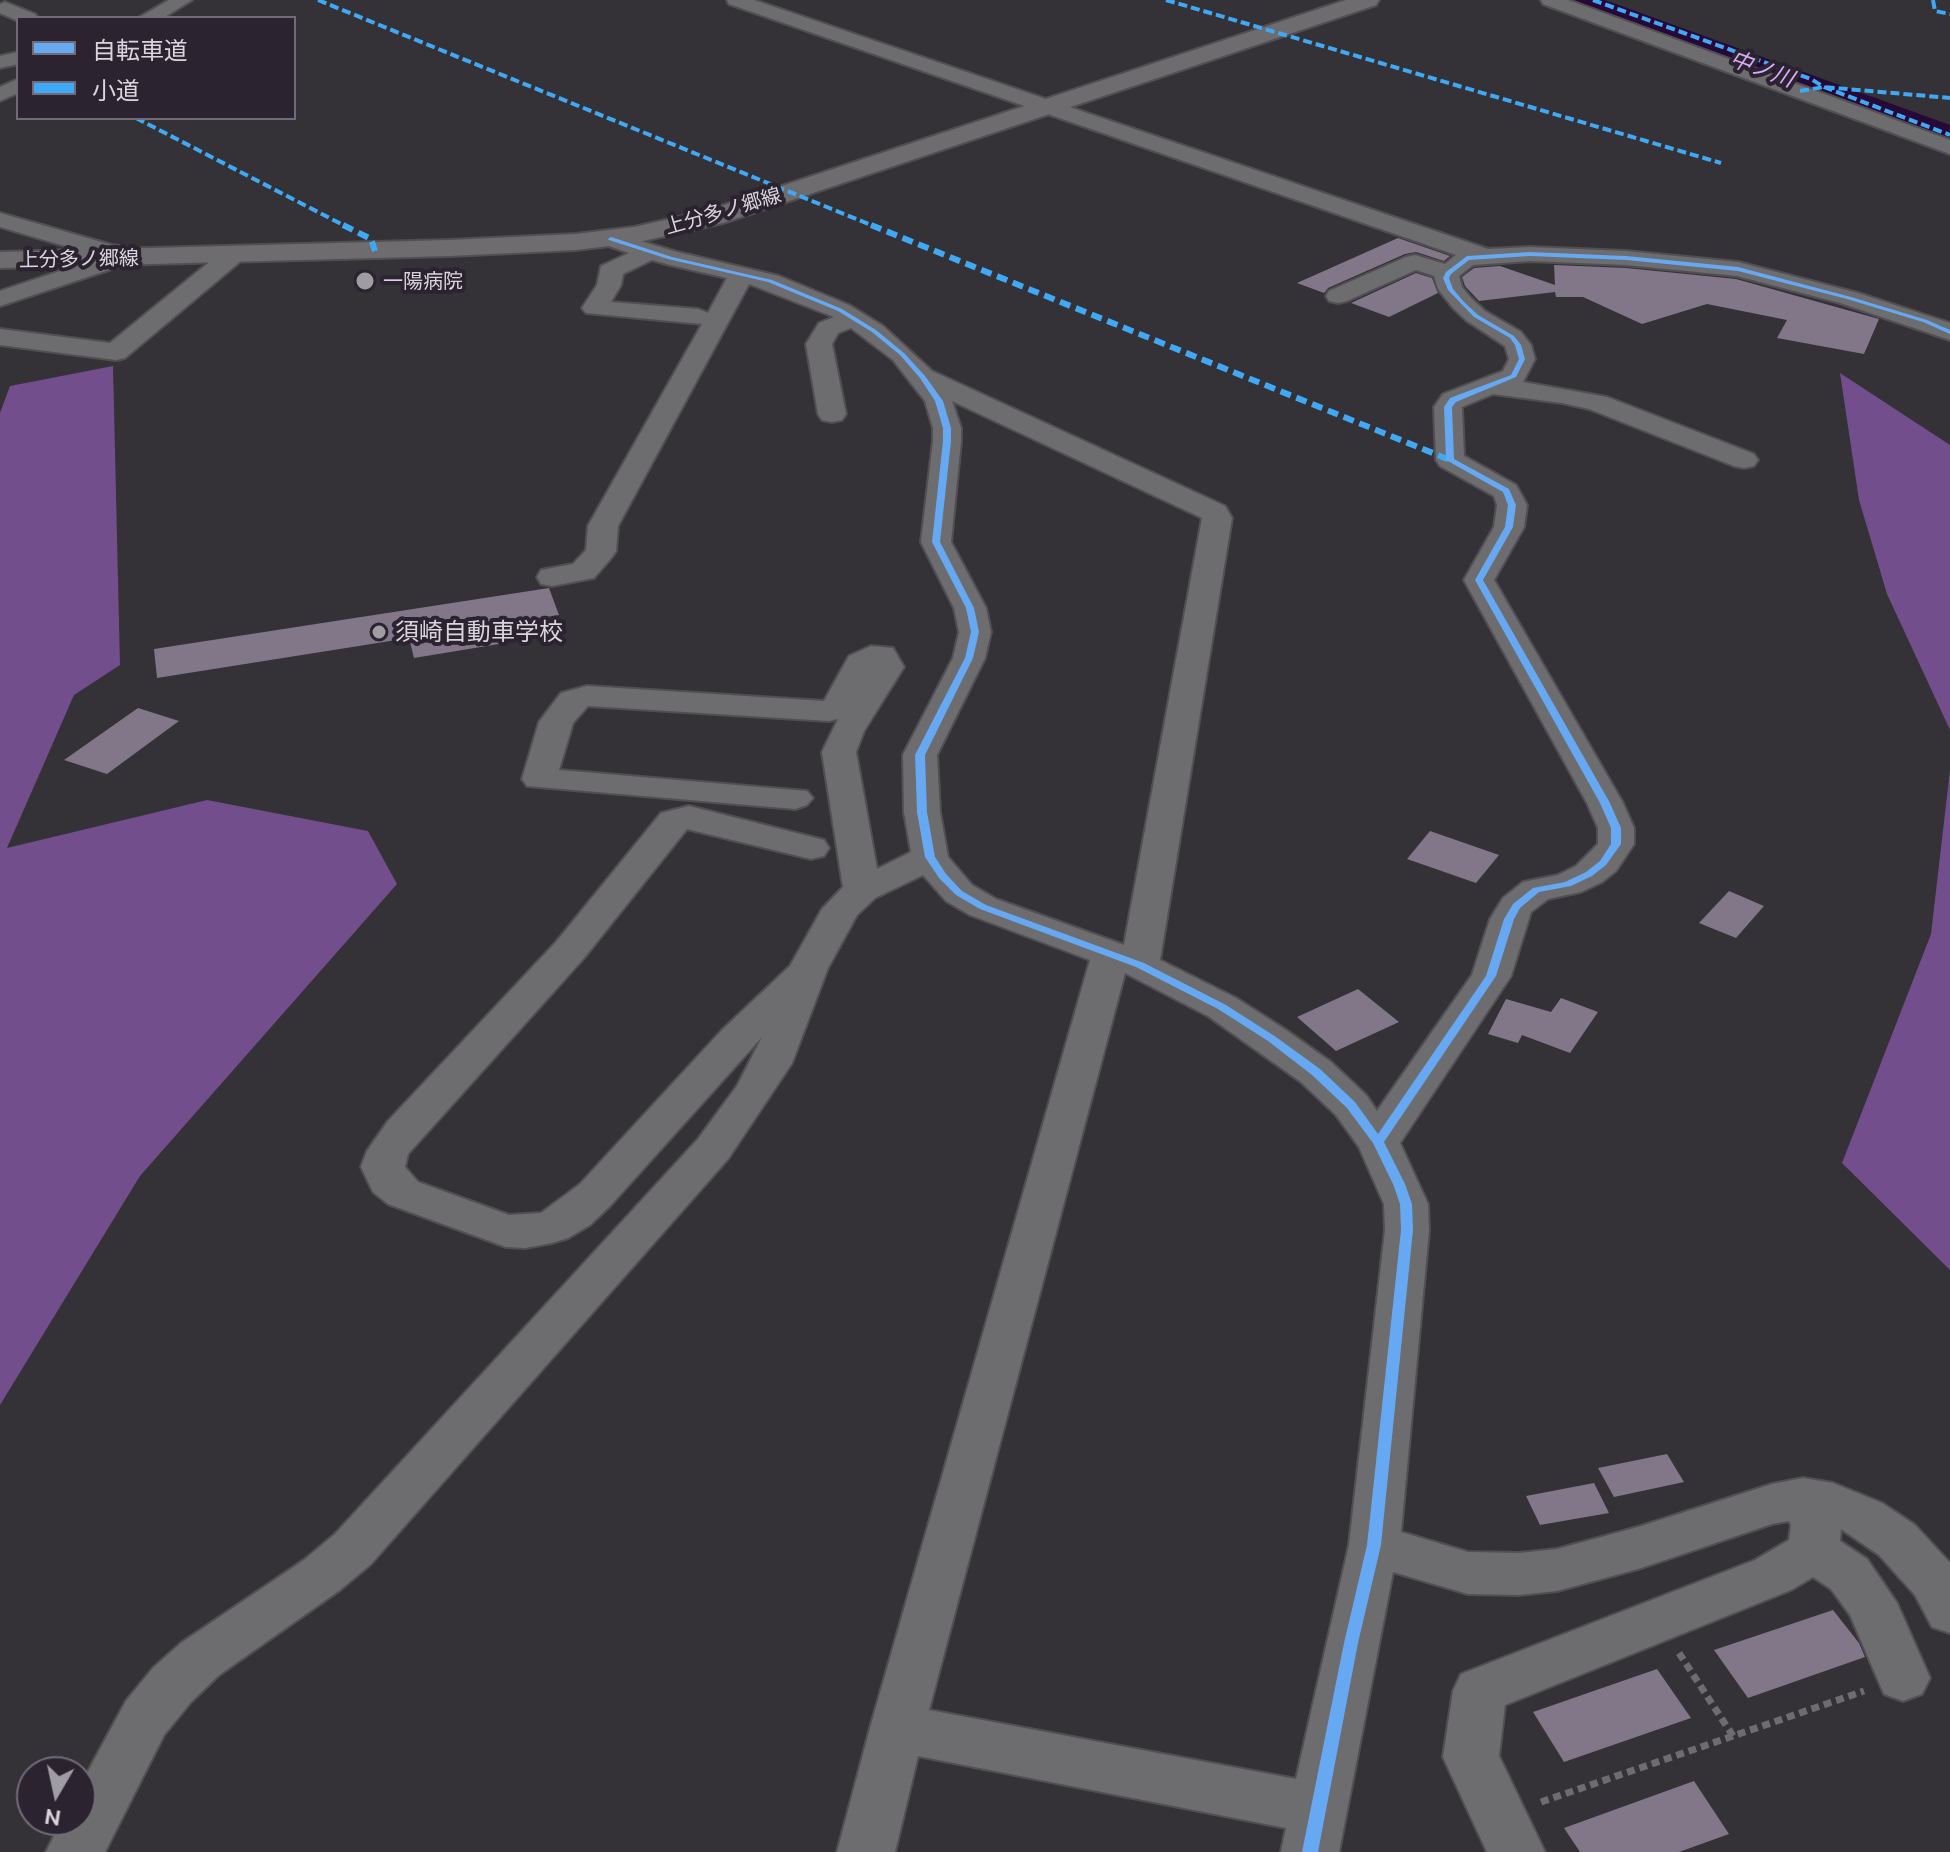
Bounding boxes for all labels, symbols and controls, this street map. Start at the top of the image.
legend [16,16,296,120]
text: 自転車道 [92,37,188,64]
water label: 中ノ川 [1726,45,1798,93]
text: 小道 [92,77,140,104]
street label: 上分多ノ郷線 [662,183,784,239]
street label: 上分多ノ郷線 [19,246,139,272]
place label: 一陽病院 [383,269,463,293]
marker: 一陽病院 [354,270,376,292]
place label: 須崎自動車学校 [395,618,563,646]
marker: 須崎自動車学校 [370,623,388,641]
north arrow [16,1756,96,1836]
text: N [42,1805,63,1832]

